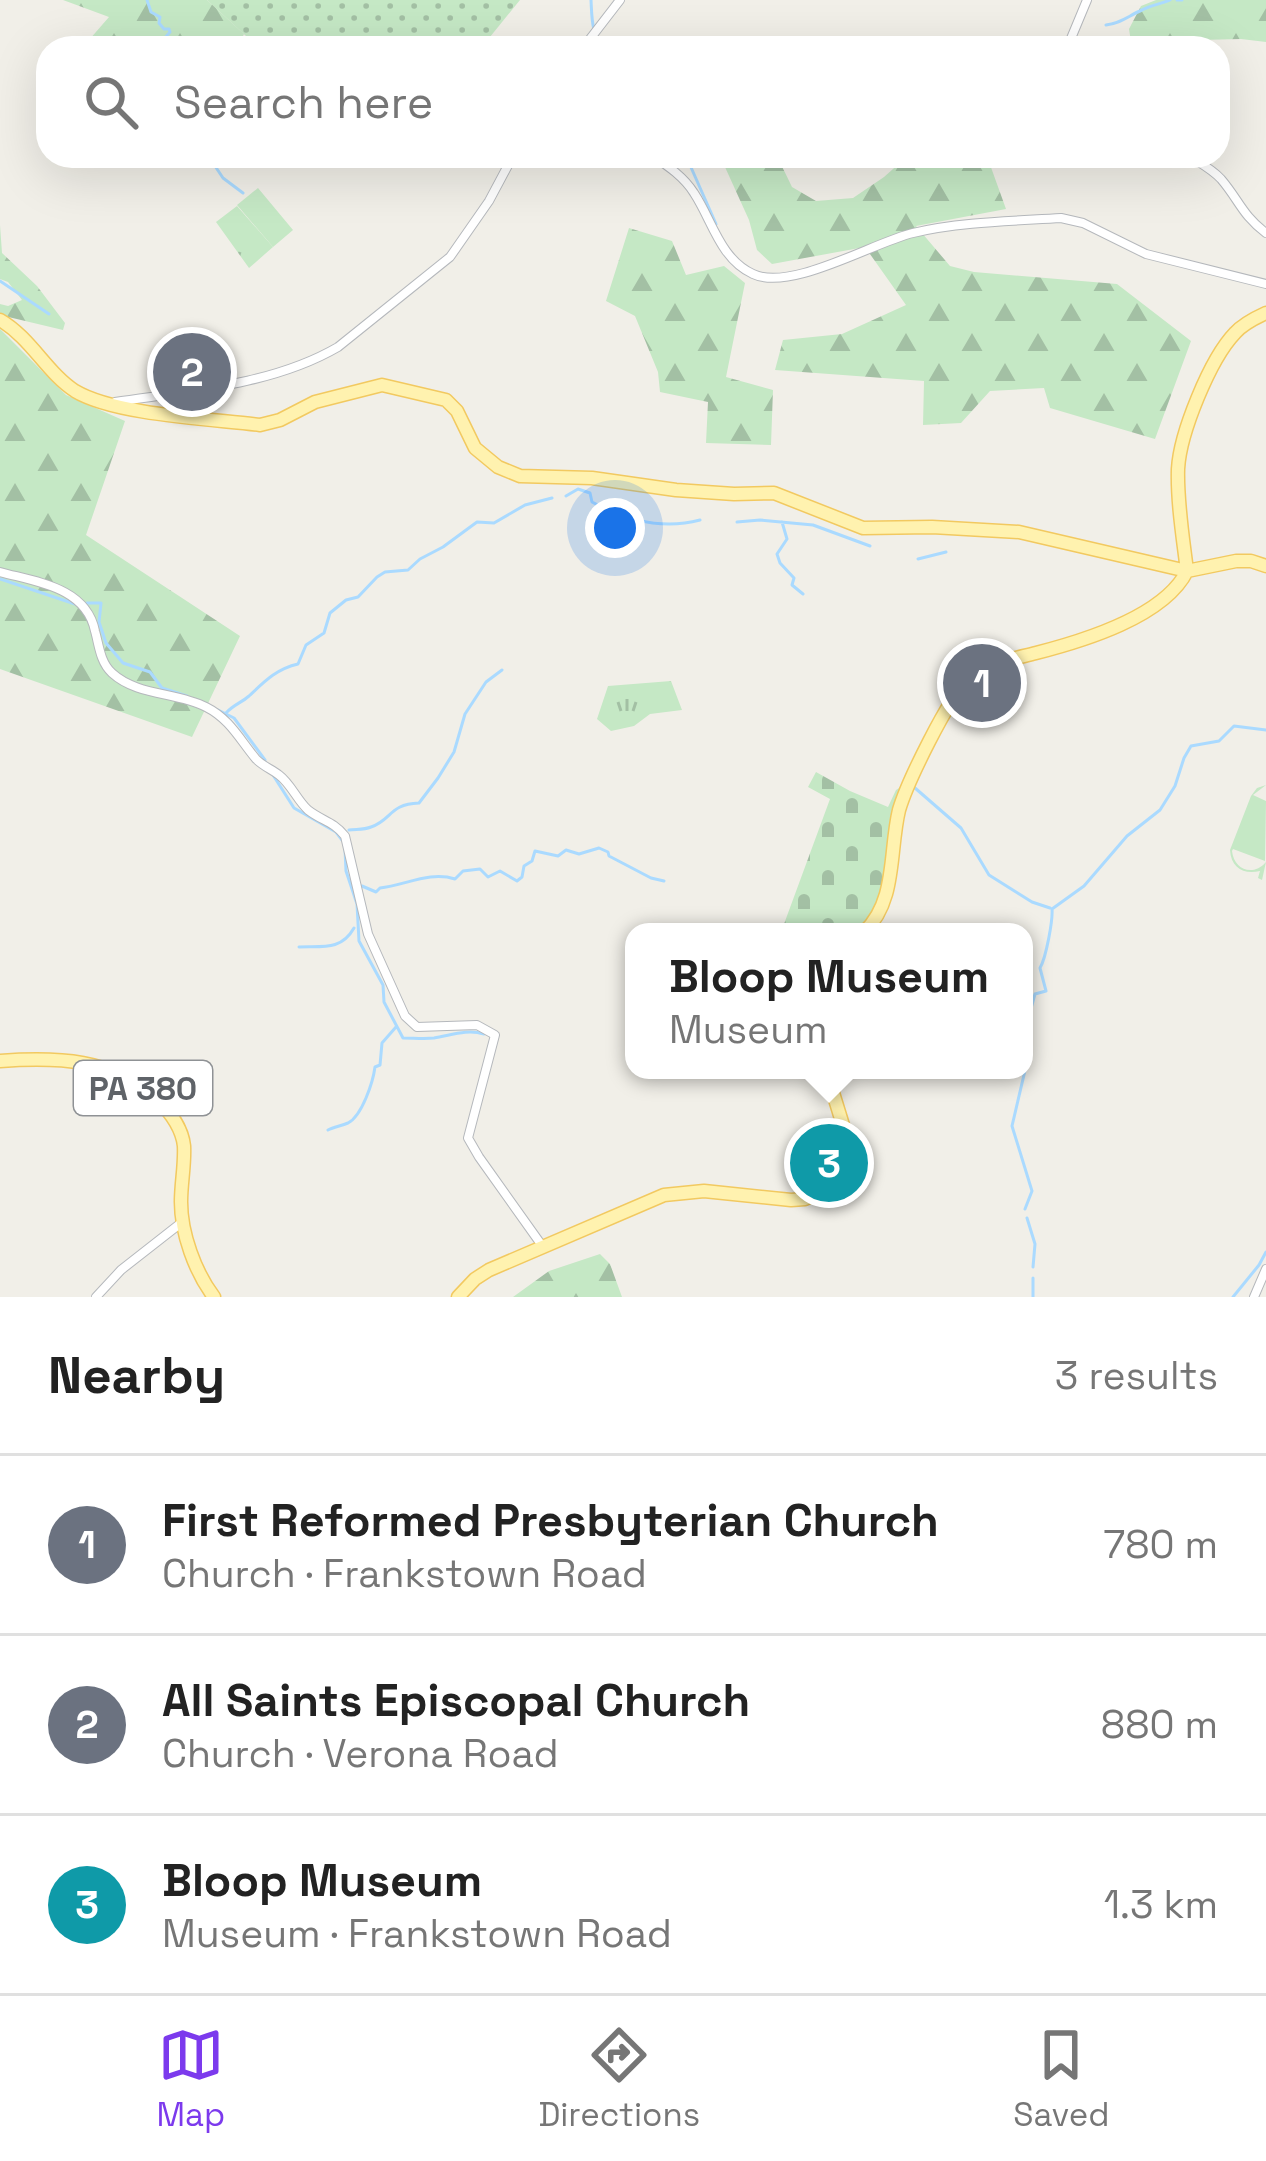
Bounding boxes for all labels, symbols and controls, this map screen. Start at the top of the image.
search box [36,36,1230,168]
icon: search [78,69,144,135]
text: Search here [174,74,433,131]
pin: 2 [153,327,231,417]
your location [585,498,645,558]
pin: 1 [943,638,1021,728]
popup [625,923,1033,1079]
text: Bloop Museum [669,948,989,1005]
text: Museum [669,1005,828,1054]
road number: PA 380 [74,1061,212,1115]
pin: 3 [790,1118,868,1208]
text: Nearby [48,1343,225,1408]
text: 3 results [1055,1351,1218,1400]
text: First Reformed Presbyterian Church [162,1492,939,1549]
text: 1 [78,1520,96,1569]
text: 780 m [1103,1520,1218,1569]
text: Church · Frankstown Road [162,1549,647,1598]
text: All Saints Episcopal Church [162,1672,750,1729]
text: 2 [75,1700,99,1749]
text: 880 m [1101,1700,1218,1749]
text: Church · Verona Road [162,1729,559,1778]
text: Bloop Museum [162,1852,482,1909]
text: 3 [75,1880,99,1929]
text: 1.3 km [1104,1880,1218,1929]
text: Museum · Frankstown Road [162,1909,672,1958]
tab: Map [157,2022,225,2136]
tab: Directions [538,2022,700,2136]
tab: Saved [1013,2022,1109,2136]

